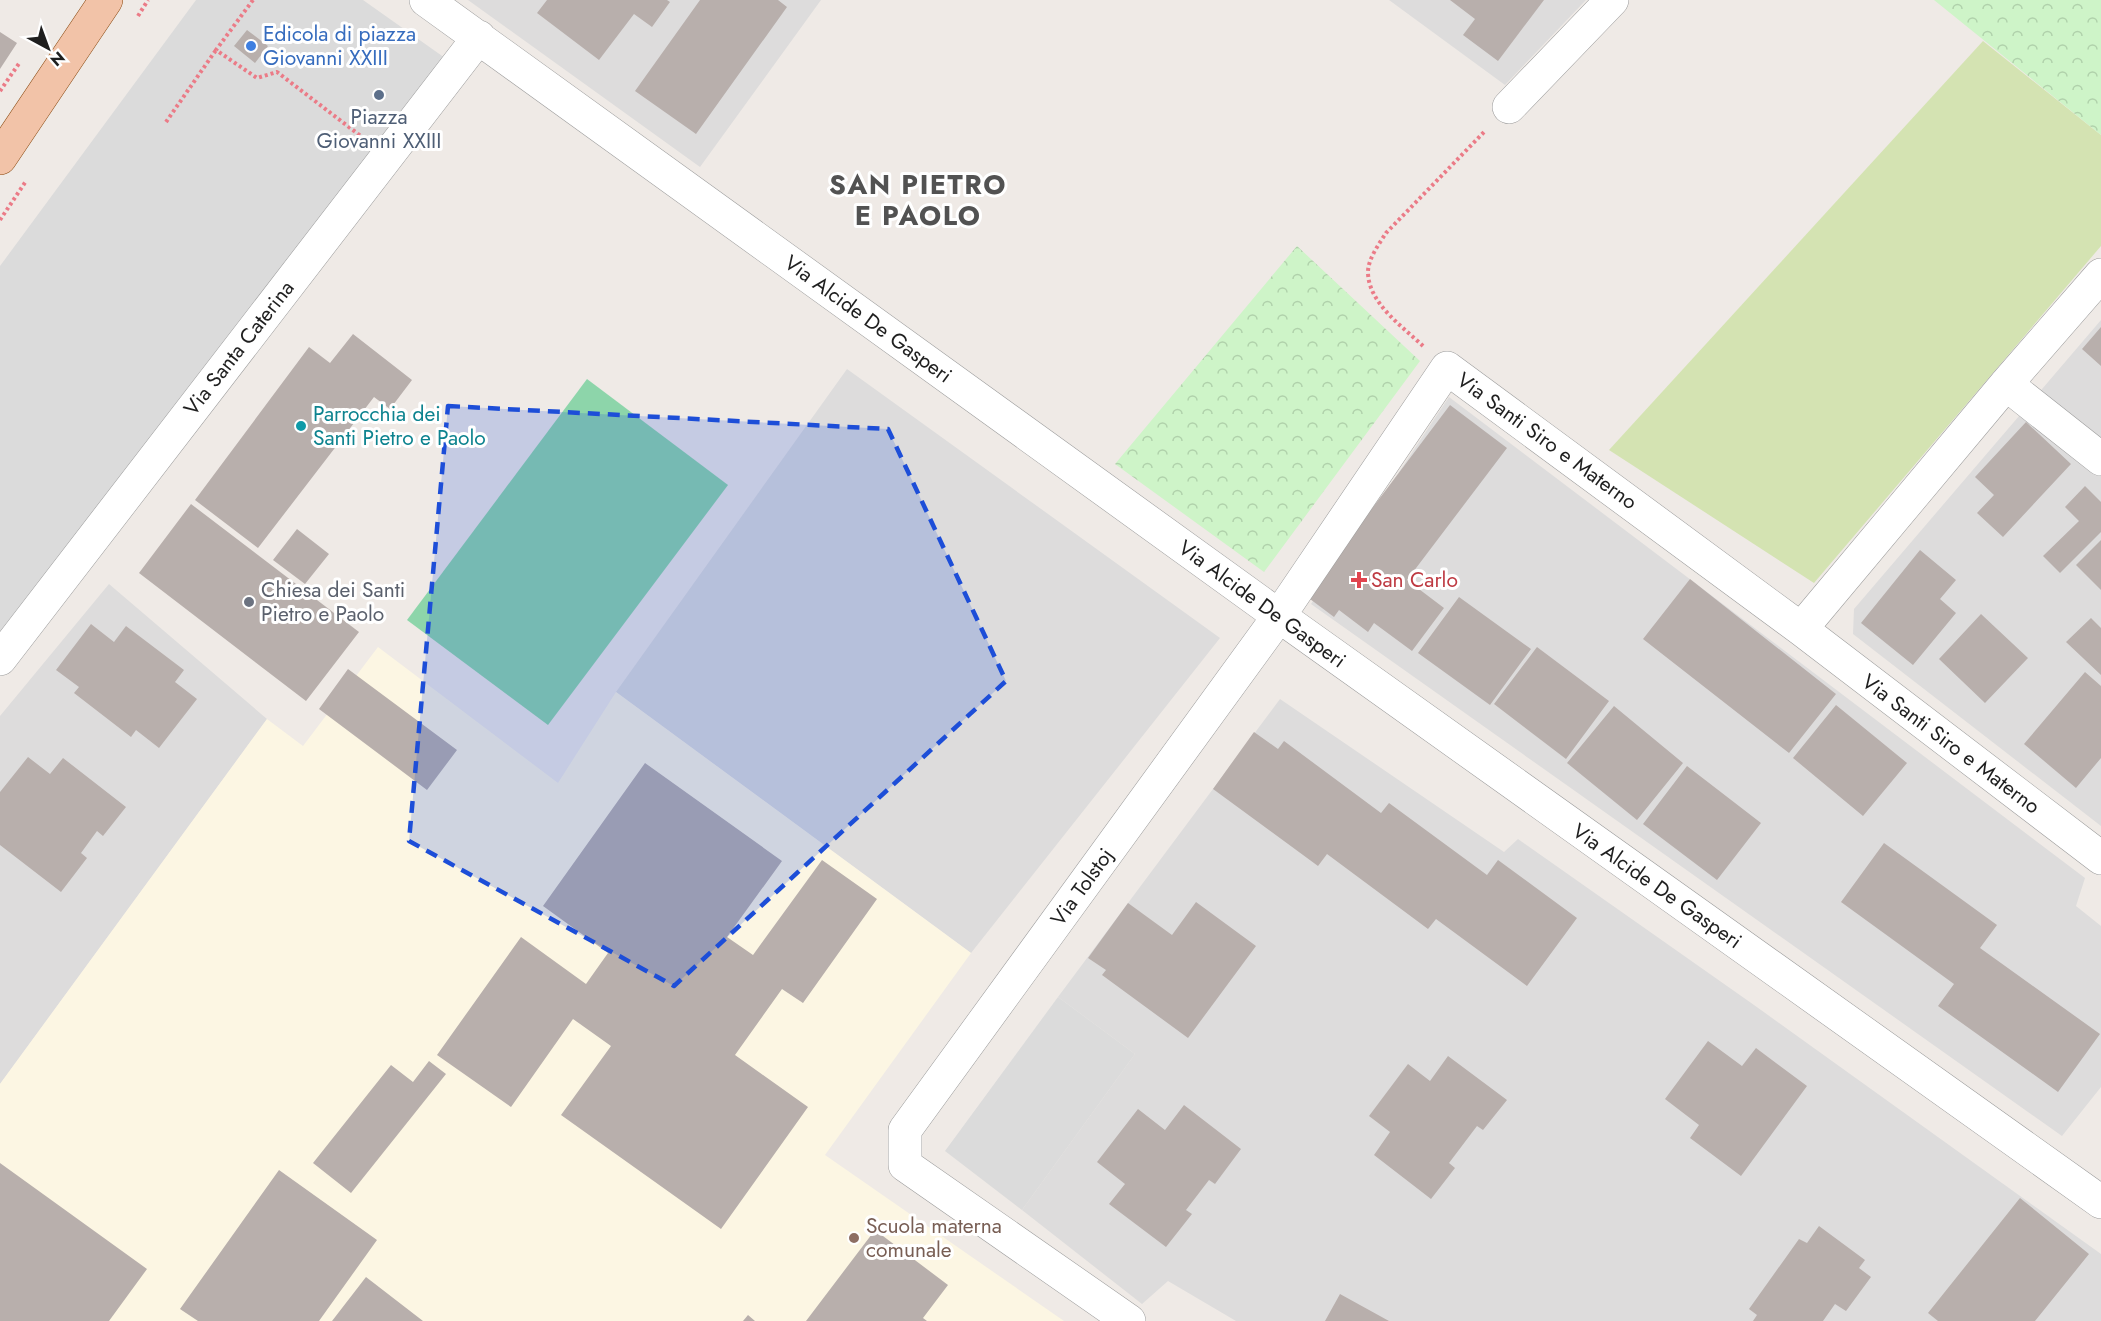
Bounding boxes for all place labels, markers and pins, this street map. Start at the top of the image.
place label: Edicola di piazza Giovanni XXIII [263,19,416,73]
marker: Edicola di piazza Giovanni XXIII [244,39,258,53]
marker: Piazza Giovanni XXIII [372,88,386,102]
place label: Piazza Giovanni XXIII [317,102,441,156]
place label: Parrocchia dei Santi Pietro e Paolo [313,399,486,453]
marker: Parrocchia dei Santi Pietro e Paolo [294,419,308,433]
place label: San Carlo [1371,565,1458,595]
marker: San Carlo [1352,573,1366,587]
place label: Chiesa dei Santi Pietro e Paolo [261,575,405,629]
marker: Chiesa dei Santi Pietro e Paolo [242,595,256,609]
place label: Scuola materna comunale [866,1211,1002,1265]
marker: Scuola materna comunale [847,1231,861,1245]

